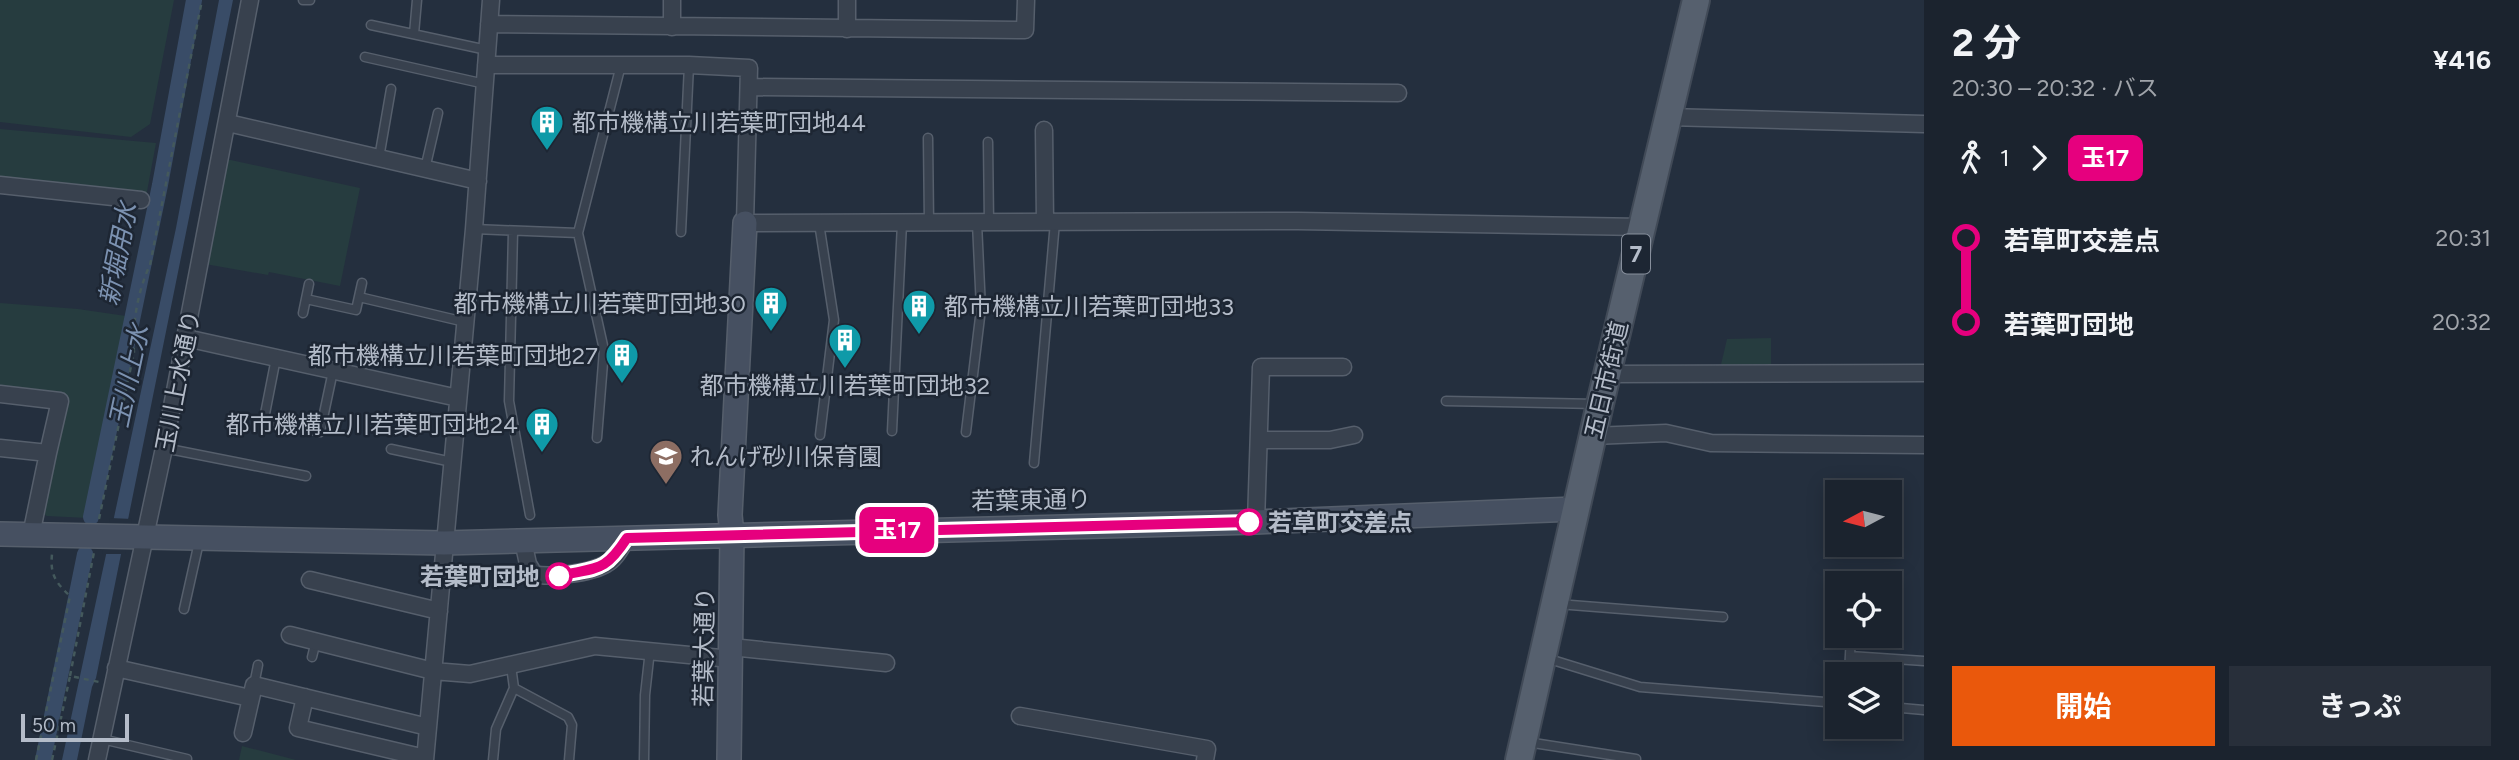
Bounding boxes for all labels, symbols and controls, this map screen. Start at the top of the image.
text: 2 分 [1952,20,2021,66]
text: ¥416 [2433,44,2491,76]
text: 20:30 – 20:32 · バス [1952,74,2159,102]
building icon: 都市機構立川若葉町団地44 [528,103,566,152]
place label: 都市機構立川若葉町団地44 [572,108,866,137]
icon: walk [1952,139,1990,177]
icon: forward [2020,139,2058,177]
text: 玉17 [2082,143,2129,172]
text: 1 [2000,144,2010,172]
water label: 新堀用水 [92,197,144,308]
text: 20:31 [2436,224,2491,252]
text: 若草町交差点 [2004,225,2160,257]
road number: 7 [1622,234,1650,274]
building icon: 都市機構立川若葉町団地30 [752,284,790,333]
building icon: 都市機構立川若葉町団地33 [900,287,938,336]
place label: 都市機構立川若葉町団地30 [454,289,746,318]
place label: 都市機構立川若葉町団地33 [944,292,1234,321]
street label: 玉川上水通り [150,308,206,454]
text: 20:32 [2432,308,2491,336]
text: 若葉町団地 [2004,309,2134,341]
street label: 五日市街道 [1578,318,1634,442]
water label: 玉川上水 [103,319,156,430]
building icon: 都市機構立川若葉町団地32 [826,321,864,370]
building icon: 都市機構立川若葉町団地27 [603,336,641,385]
place label: 都市機構立川若葉町団地27 [308,341,598,370]
place label: 都市機構立川若葉町団地32 [700,371,990,400]
building icon: 都市機構立川若葉町団地24 [523,405,561,454]
place label: 都市機構立川若葉町団地24 [226,410,518,439]
school or university icon: れんげ砂川保育園 [647,437,685,486]
place label: れんげ砂川保育園 [690,442,882,471]
north arrow [1825,480,1902,556]
map controls [1825,480,1902,739]
street label: 若葉東通り [971,484,1091,516]
line badge: 玉17 [857,507,937,553]
place label: 若草町交差点 [1268,508,1412,537]
marker: 若草町交差点 [1236,509,1262,535]
text: 玉17 [873,515,921,544]
place label: 若葉町団地 [420,562,540,591]
marker: 若葉町団地 [546,563,572,589]
button: locate [1825,571,1902,648]
street label: 若葉大通り [688,587,720,707]
button: layers [1825,662,1902,739]
button: 開始 [1952,666,2215,746]
button: きっぷ [2229,666,2491,746]
scale bar [21,711,130,743]
text: 50 m [32,714,76,737]

